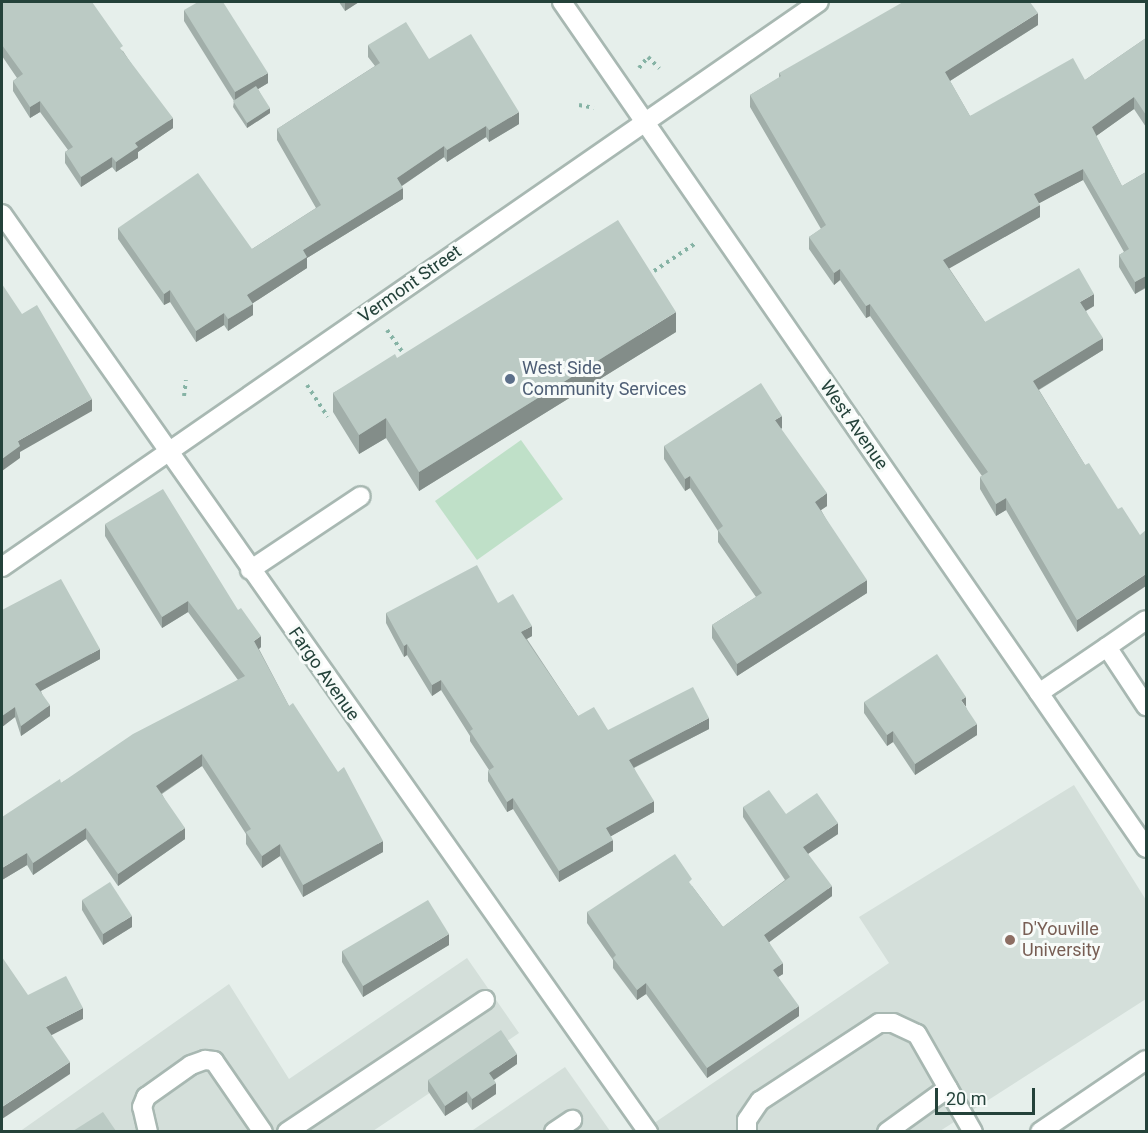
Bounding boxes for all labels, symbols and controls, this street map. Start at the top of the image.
street label: Vermont Street [354,241,466,327]
place label: West Side Community Services [522,358,687,400]
marker: West Side Community Services [503,372,517,386]
street label: West Avenue [815,376,893,474]
street label: Fargo Avenue [284,623,364,725]
place label: D'Youville University [1022,919,1100,962]
marker: D'Youville University [1003,933,1017,947]
scale bar [938,1076,1038,1114]
text: 20 m [946,1088,986,1109]

